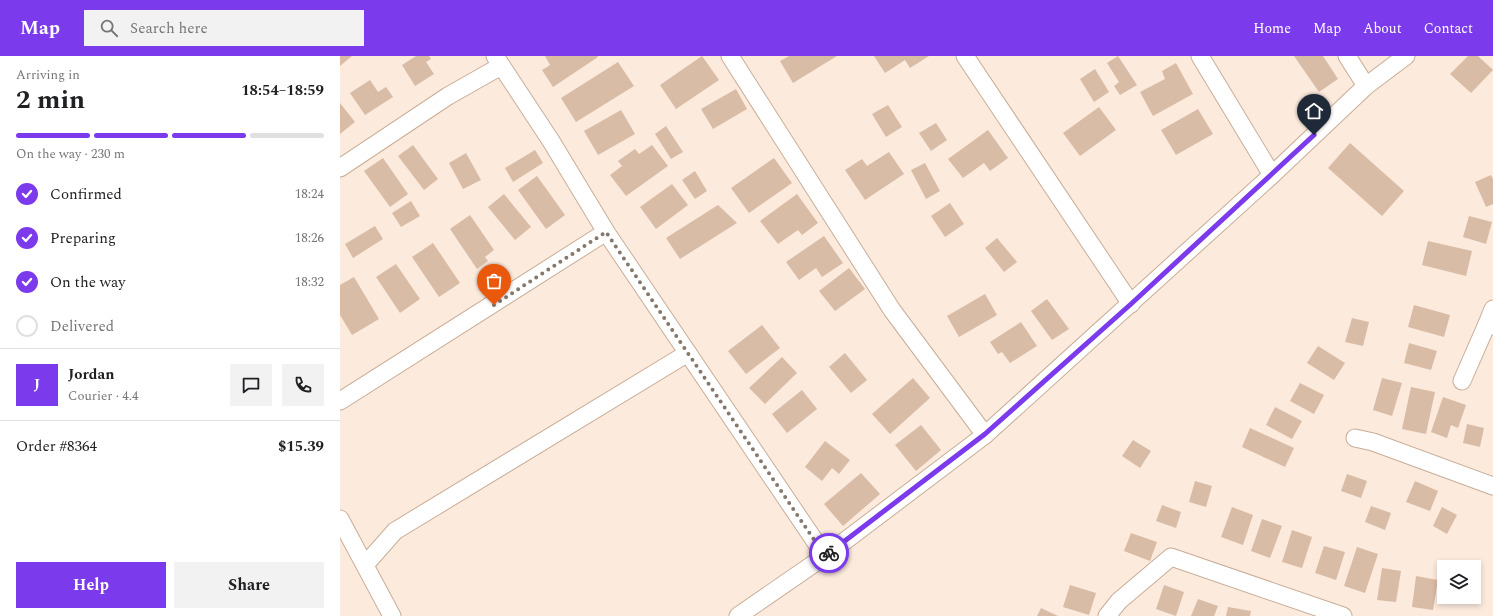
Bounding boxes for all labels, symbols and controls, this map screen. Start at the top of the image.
search box [84,10,364,46]
text: Map [20,14,60,43]
icon: search [98,17,120,39]
text: Search here [130,17,208,40]
text: Home [1253,18,1291,39]
text: Map [1313,18,1341,39]
text: About [1363,18,1402,39]
text: Contact [1424,18,1473,39]
text: Arriving in [16,65,80,85]
text: 18:54–18:59 [241,79,324,102]
text: 2 min [16,80,85,120]
pin [1297,94,1331,135]
icon: home [1303,100,1325,122]
text: On the way · 230 m [16,144,125,164]
icon: check [16,183,38,205]
text: Confirmed [50,183,122,206]
text: 18:24 [295,184,324,204]
icon: check [16,227,38,249]
text: Preparing [50,227,116,250]
text: 18:26 [295,228,324,248]
pin [477,264,511,305]
icon: bag [483,270,505,292]
icon: check [16,271,38,293]
text: On the way [50,271,125,294]
text: 18:32 [295,272,324,292]
text: Delivered [50,315,114,338]
text: Jordan [68,363,115,386]
button: chat [230,364,272,406]
button: phone [282,364,324,406]
text: J [34,373,40,396]
text: Courier · 4.4 [68,386,138,406]
text: Order #8364 [16,435,97,458]
text: $15.39 [278,435,324,458]
courier [809,533,849,573]
icon: bike [818,542,840,564]
map controls [1437,560,1481,604]
button: layers [1437,560,1481,604]
button: Help [16,562,166,608]
button: Share [174,562,324,608]

